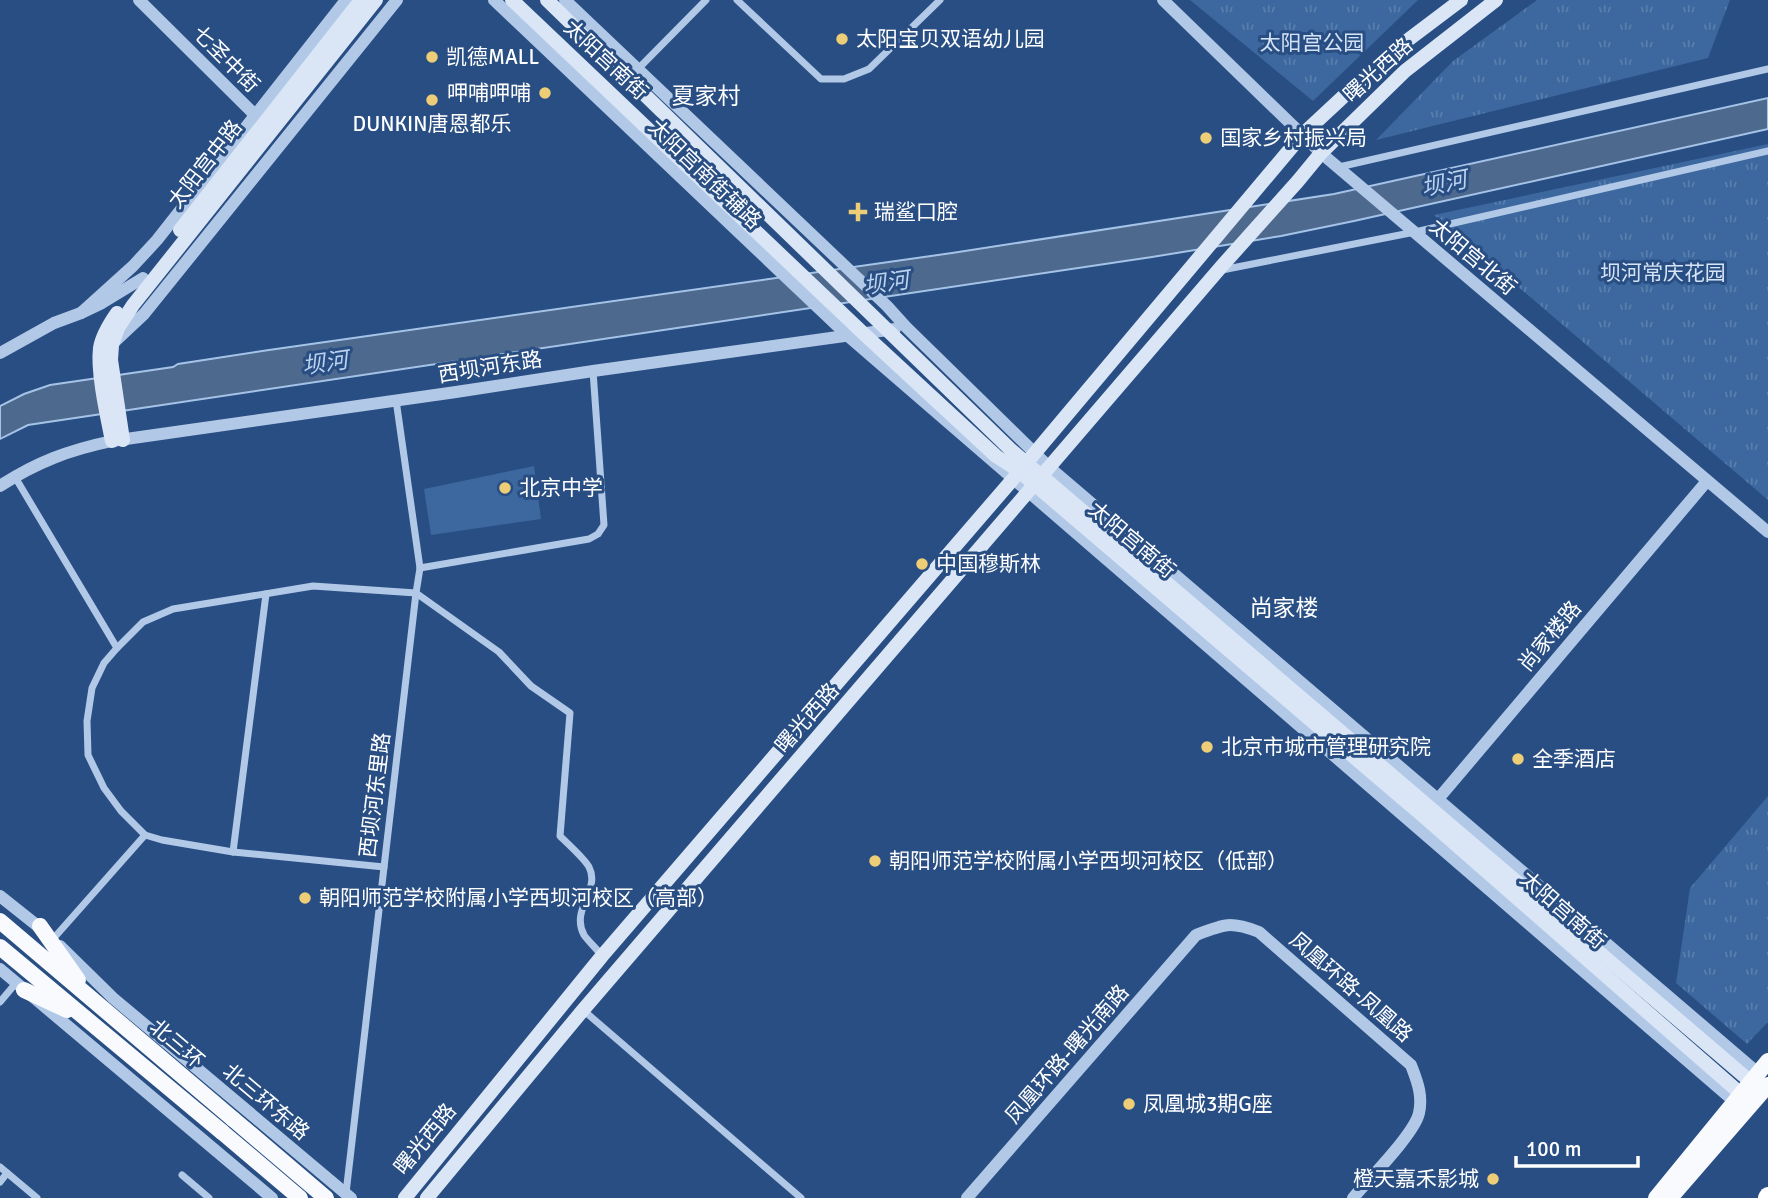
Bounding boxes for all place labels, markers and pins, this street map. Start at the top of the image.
place label: 太阳宝贝双语幼儿园 [856,26,1045,52]
marker: 太阳宝贝双语幼儿园 [834,31,850,47]
place label: 凯德MALL [446,44,540,70]
marker: 凯德MALL [424,49,440,65]
place label: 呷哺呷哺 [447,80,531,106]
marker: 呷哺呷哺 [537,85,553,101]
marker: DUNKIN唐恩都乐 [424,92,440,108]
place label: DUNKIN唐恩都乐 [353,111,511,137]
place label: 国家乡村振兴局 [1220,125,1367,151]
marker: 国家乡村振兴局 [1198,130,1214,146]
place label: 瑞鲨口腔 [874,199,958,225]
marker: 瑞鲨口腔 [848,202,868,222]
place label: 北京中学 [519,475,603,501]
marker: 北京中学 [497,480,513,496]
place label: 中国穆斯林 [936,551,1041,577]
marker: 中国穆斯林 [914,556,930,572]
place label: 北京市城市管理研究院 [1221,734,1431,760]
marker: 北京市城市管理研究院 [1199,739,1215,755]
place label: 全季酒店 [1532,746,1616,772]
marker: 全季酒店 [1510,751,1526,767]
place label: 朝阳师范学校附属小学西坝河校区（低部） [889,848,1288,874]
marker: 朝阳师范学校附属小学西坝河校区（低部） [867,853,883,869]
place label: 朝阳师范学校附属小学西坝河校区（高部） [319,885,718,911]
marker: 朝阳师范学校附属小学西坝河校区（高部） [297,890,313,906]
place label: 凤凰城3期G座 [1143,1091,1273,1117]
marker: 凤凰城3期G座 [1121,1096,1137,1112]
place label: 橙天嘉禾影城 [1353,1166,1479,1192]
marker: 橙天嘉禾影城 [1485,1171,1501,1187]

